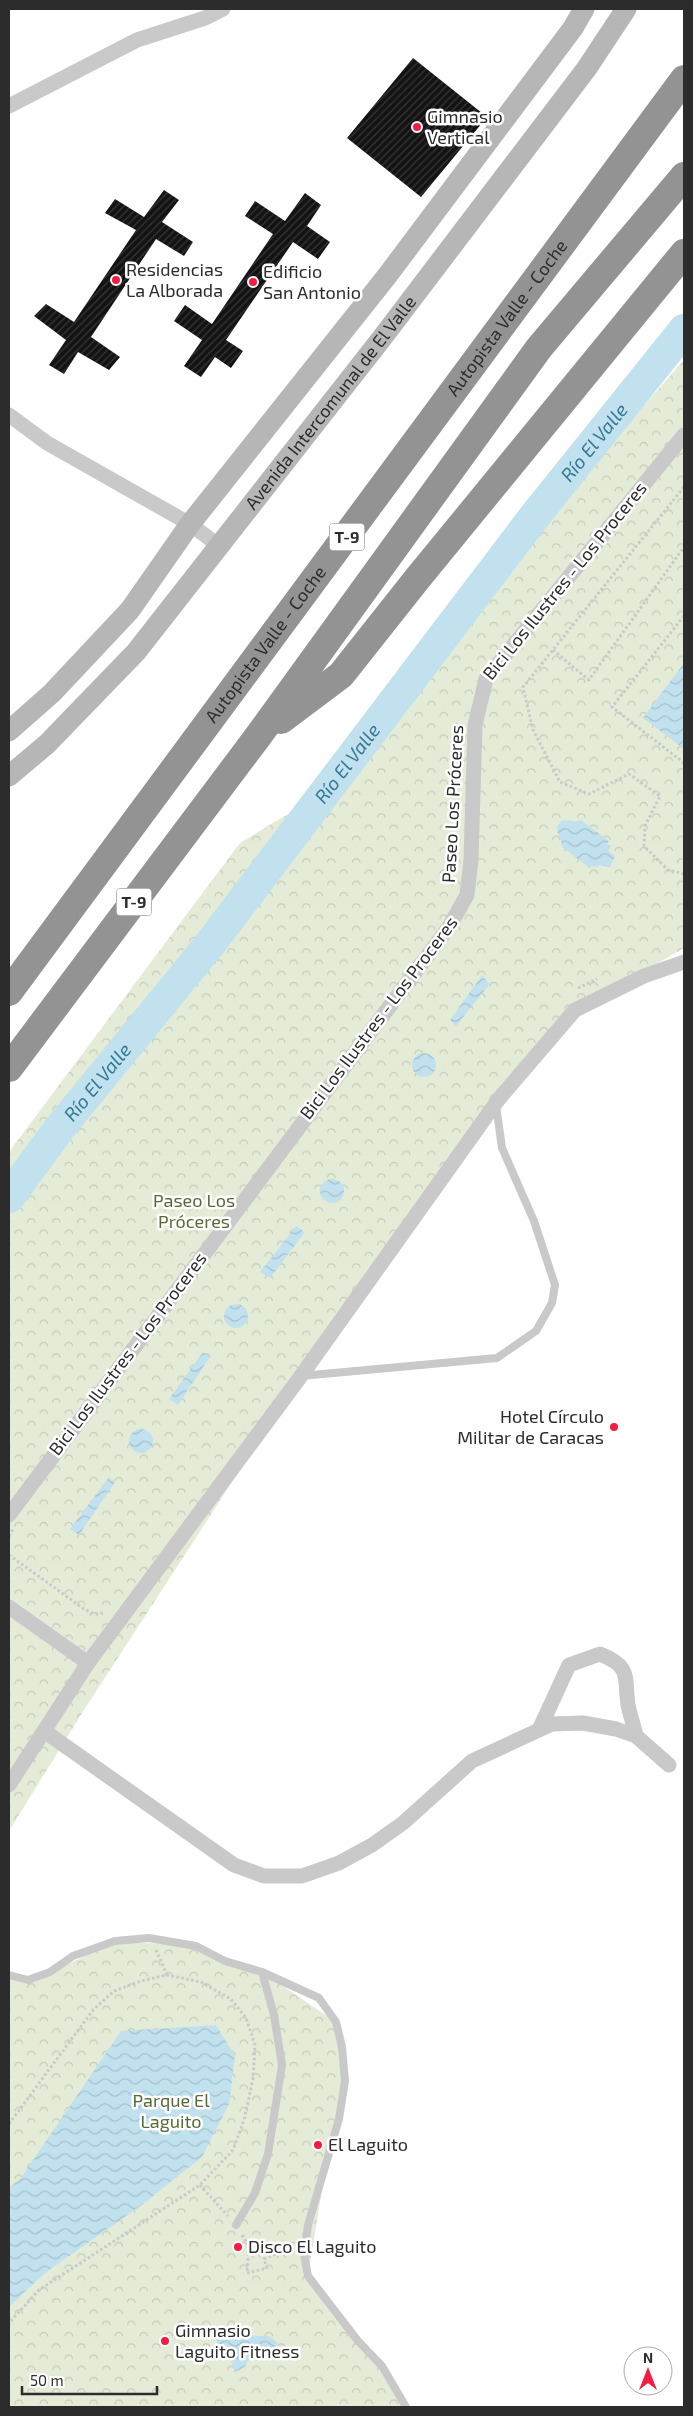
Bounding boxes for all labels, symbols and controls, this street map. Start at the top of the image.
place label: Gimnasio Vertical [427,105,503,148]
marker: Gimnasio Vertical [411,121,423,133]
street label: Autopista Valle - Coche [441,235,571,400]
place label: Residencias La Alborada [126,258,223,301]
place label: Edificio San Antonio [263,260,361,303]
marker: Residencias La Alborada [110,274,122,286]
marker: Edificio San Antonio [247,276,259,288]
street label: Avenida Intercomunal de El Valle [240,291,420,514]
water label: Río El Valle [555,398,632,486]
street label: Bici Los Ilustres - Los Proceres [478,477,651,684]
road number: T-9 [330,524,364,550]
street label: Autopista Valle - Coche [200,561,330,727]
water label: Río El Valle [309,719,384,807]
street label: Paseo Los Próceres [437,724,467,883]
road number: T-9 [116,889,152,916]
street label: Bici Los Ilustres - Los Proceres [295,912,462,1123]
water label: Río El Valle [58,1038,136,1125]
park label: Paseo Los Próceres [153,1189,235,1232]
street label: Bici Los Ilustres - Los Proceres [44,1248,211,1459]
place label: Hotel Círculo Militar de Caracas [457,1405,604,1448]
marker: Hotel Círculo Militar de Caracas [608,1421,620,1433]
park label: Parque El Laguito [132,2089,210,2132]
place label: El Laguito [328,2133,408,2155]
marker: El Laguito [312,2139,324,2151]
place label: Disco El Laguito [248,2235,376,2257]
marker: Disco El Laguito [232,2241,244,2253]
place label: Gimnasio Laguito Fitness [175,2319,299,2362]
marker: Gimnasio Laguito Fitness [159,2335,171,2347]
north arrow [623,2346,673,2396]
text: N [643,2349,653,2366]
scale bar [22,2364,158,2396]
text: 50 m [30,2371,64,2389]

